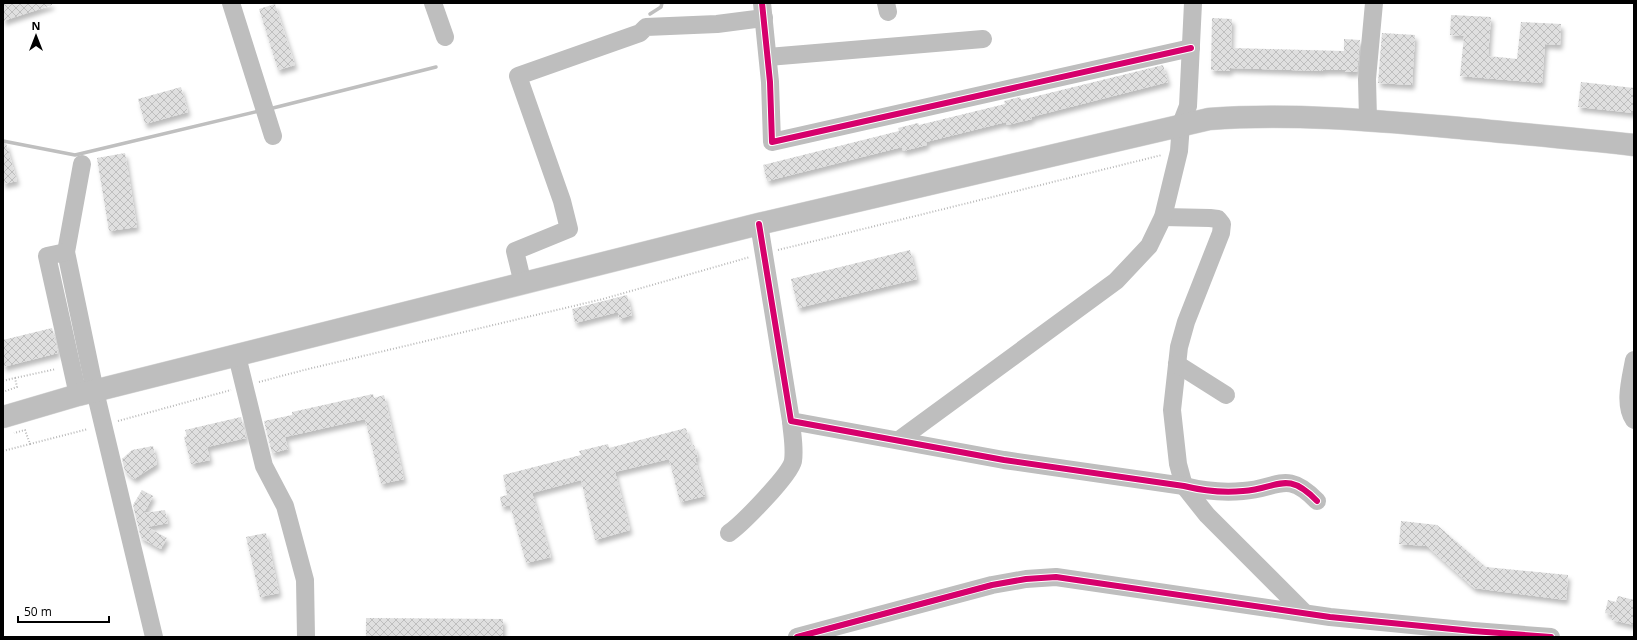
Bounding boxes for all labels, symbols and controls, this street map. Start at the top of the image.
north arrow [16,16,56,56]
text: N [32,18,40,33]
scale bar [18,598,109,624]
text: 50 m [24,603,52,620]

